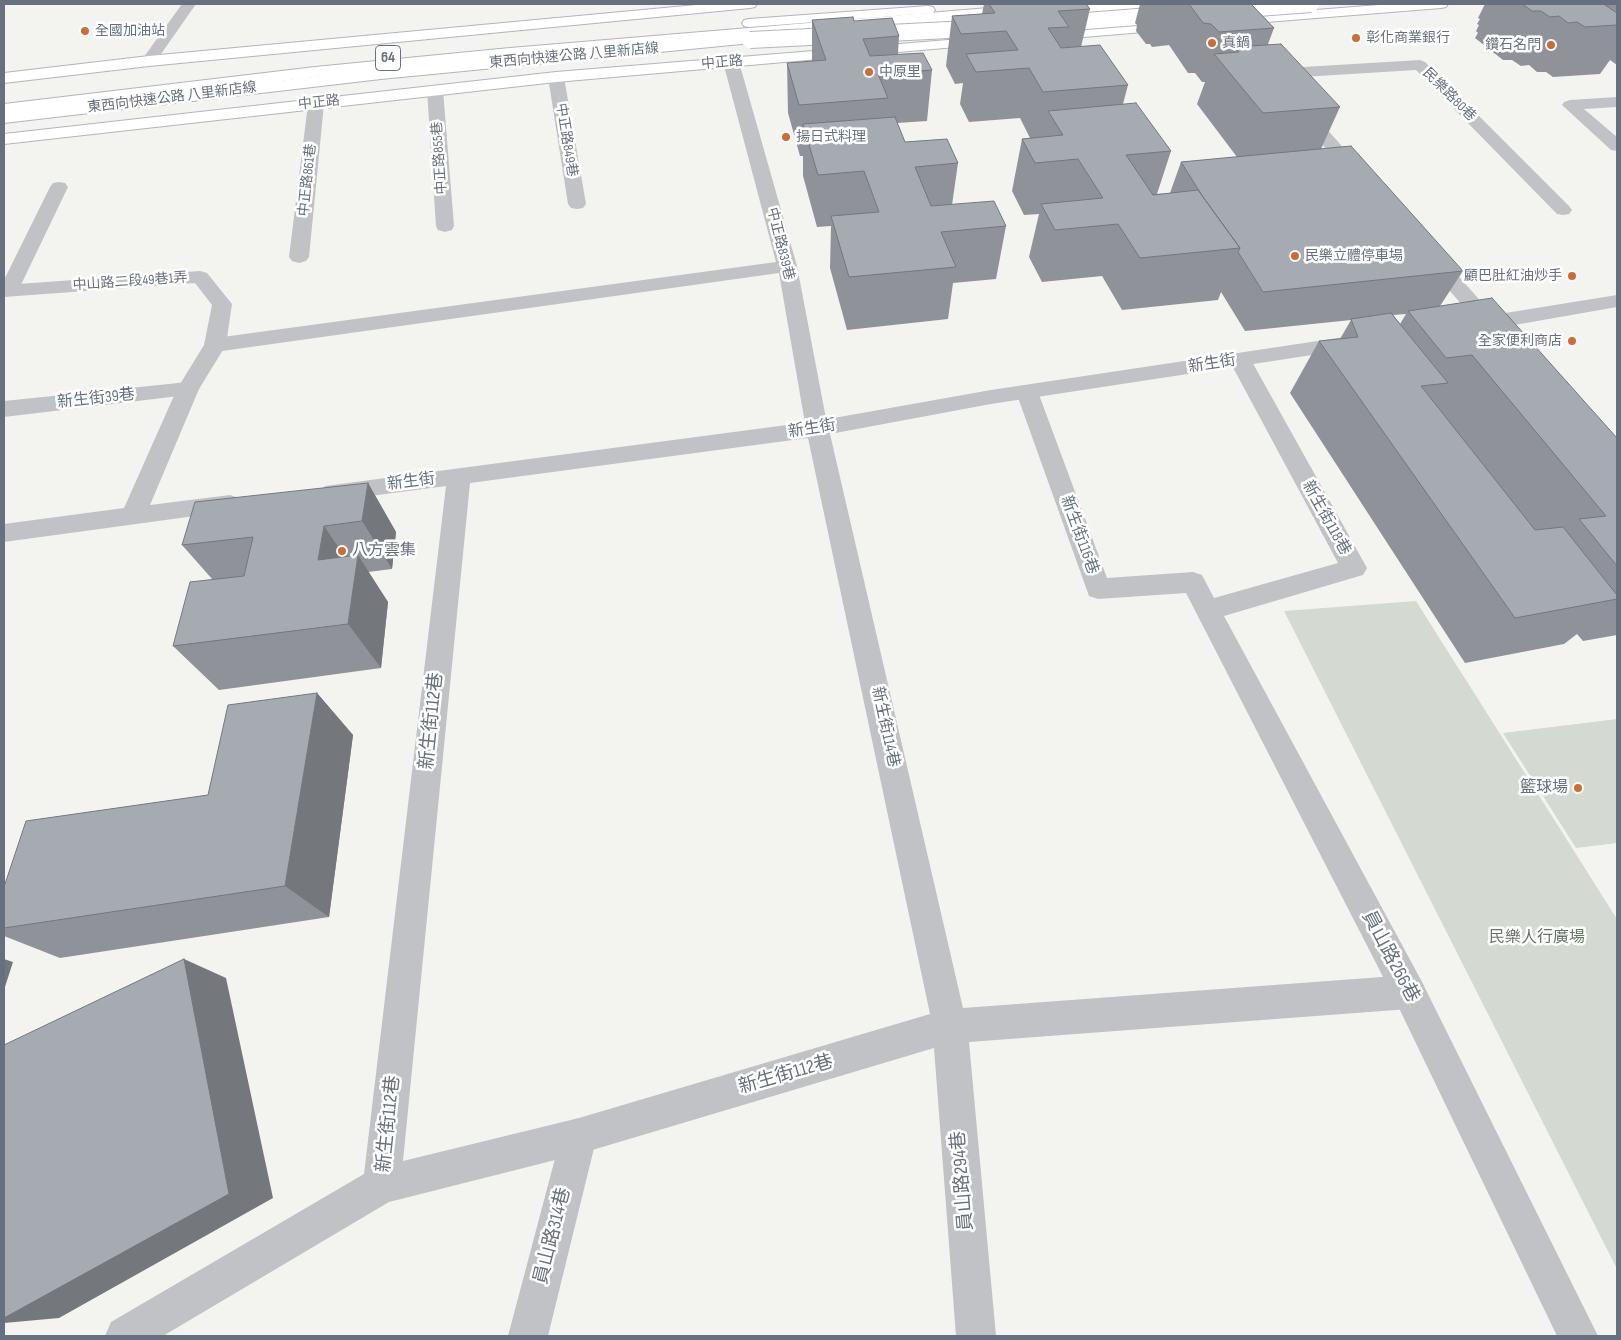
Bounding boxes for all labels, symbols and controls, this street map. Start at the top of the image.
place label: 全國加油站 [95,23,165,39]
marker: 全國加油站 [79,25,91,37]
place label: 彰化商業銀行 [1366,30,1450,46]
marker: 彰化商業銀行 [1350,32,1362,44]
place label: 真鍋 [1222,35,1250,51]
marker: 真鍋 [1206,37,1218,49]
place label: 鑽石名門 [1485,37,1541,53]
marker: 鑽石名門 [1545,39,1557,51]
street label: 東西向快速公路 八里新店線 [488,40,660,72]
road number: 64 [376,46,400,70]
street label: 中正路 [700,53,744,73]
place label: 中原里 [879,64,921,80]
street label: 民樂路80巷 [1419,65,1479,125]
marker: 中原里 [863,66,875,78]
street label: 東西向快速公路 八里新店線 [86,79,258,117]
street label: 中正路 [297,92,341,114]
street label: 中正路849巷 [552,102,580,178]
street label: 中正路855巷 [429,121,451,195]
place label: 揚日式料理 [796,129,866,145]
marker: 揚日式料理 [780,131,792,143]
street label: 中正路861巷 [296,143,320,217]
street label: 中正路839巷 [763,206,797,282]
place label: 民樂立體停車場 [1305,248,1403,264]
marker: 民樂立體停車場 [1289,250,1301,262]
place label: 顧巴肚紅油炒手 [1464,268,1562,284]
street label: 中山路二段49巷1弄 [72,270,188,294]
marker: 顧巴肚紅油炒手 [1566,270,1578,282]
place label: 全家便利商店 [1478,333,1562,349]
marker: 全家便利商店 [1566,335,1578,347]
street label: 新生街 [1187,351,1237,377]
street label: 新生街39巷 [56,385,136,413]
street label: 新生街 [787,416,837,442]
street label: 新生街 [386,470,436,494]
street label: 新生街118巷 [1298,477,1354,559]
street label: 新生街116巷 [1056,493,1102,577]
place label: 八方雲集 [352,541,416,561]
marker: 八方雲集 [336,545,348,557]
street label: 新生街112巷 [416,671,448,771]
street label: 新生街114巷 [867,685,903,769]
place label: 籃球場 [1520,778,1568,798]
marker: 籃球場 [1572,782,1584,794]
street label: 員山路266巷 [1356,907,1424,1007]
park label: 民樂人行廣場 [1489,928,1585,948]
street label: 新生街112巷 [736,1051,836,1099]
street label: 新生街112巷 [373,1074,405,1174]
street label: 員山路294巷 [947,1130,979,1232]
street label: 員山路314巷 [530,1185,576,1287]

